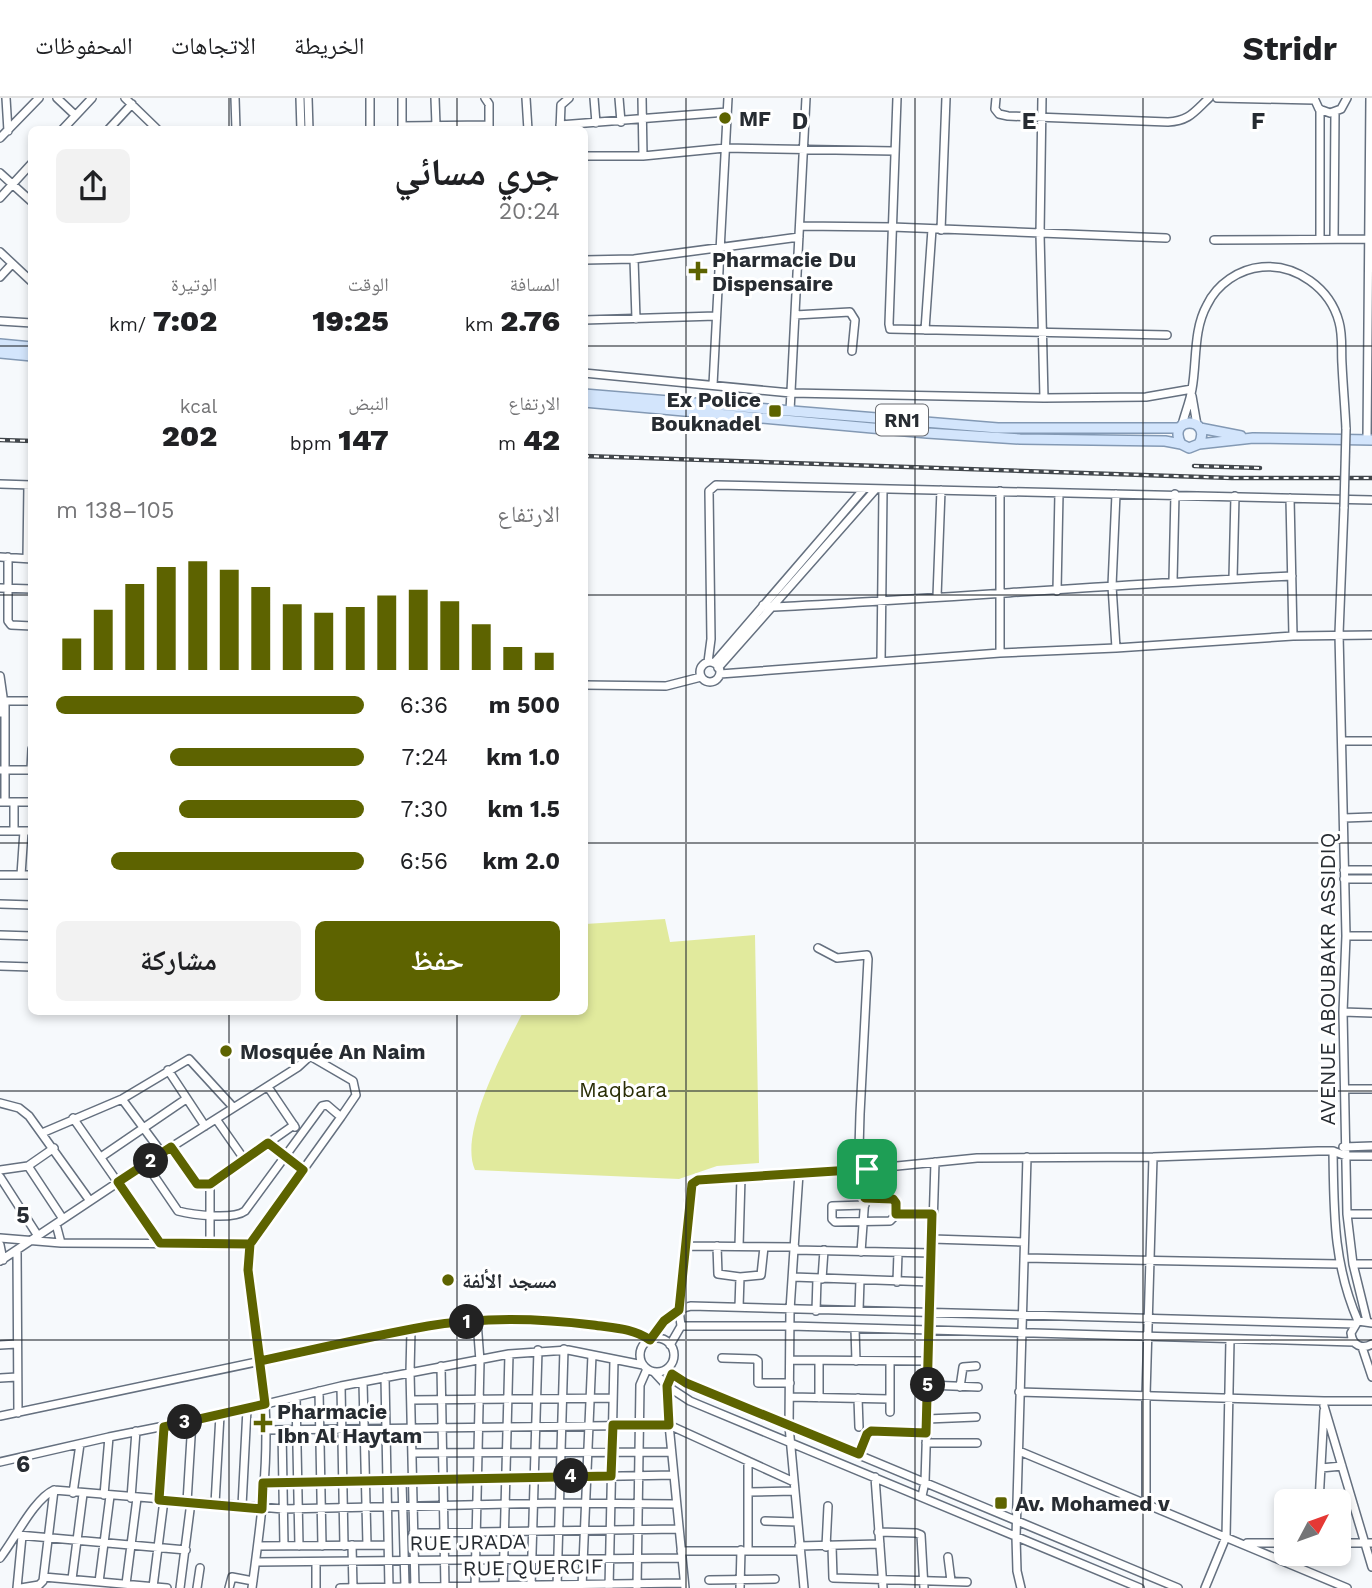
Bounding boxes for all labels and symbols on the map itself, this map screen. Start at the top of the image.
place label: MF [739,106,771,131]
text: D [792,108,808,135]
text: E [1022,108,1036,135]
text: F [1251,108,1265,135]
marker: MF [717,110,733,126]
place label: Pharmacie Du Dispensaire [712,247,856,296]
marker: Pharmacie Du Dispensaire [690,263,706,279]
place label: Ex Police Bouknadel [651,387,761,436]
marker: Ex Police Bouknadel [767,403,783,419]
road number: RN1 [876,404,928,436]
street label: AVENUE ABOUBAKR ASSIDIQ [1315,832,1340,1126]
place label: Mosquée An Naim [240,1039,426,1064]
marker: Mosquée An Naim [218,1043,234,1059]
park label: Maqbara [579,1077,667,1102]
pin [837,1139,897,1199]
pin: 2 [134,1144,168,1178]
text: 5 [16,1202,30,1229]
place label: مسجد الألفة [462,1268,557,1293]
marker: مسجد الألفة [440,1272,456,1288]
pin: 1 [449,1304,484,1340]
pin: 5 [911,1368,946,1402]
place label: Pharmacie Ibn Al Haytam [277,1399,422,1448]
pin: 3 [168,1404,202,1440]
marker: Pharmacie Ibn Al Haytam [255,1415,271,1431]
text: 6 [16,1451,30,1478]
pin: 4 [554,1458,588,1494]
north arrow [1274,1489,1351,1566]
place label: Av. Mohamed v [1015,1491,1170,1516]
marker: Av. Mohamed v [993,1495,1009,1511]
street label: RUE JRADA [409,1528,527,1556]
street label: RUE QUERCIF [462,1553,604,1581]

